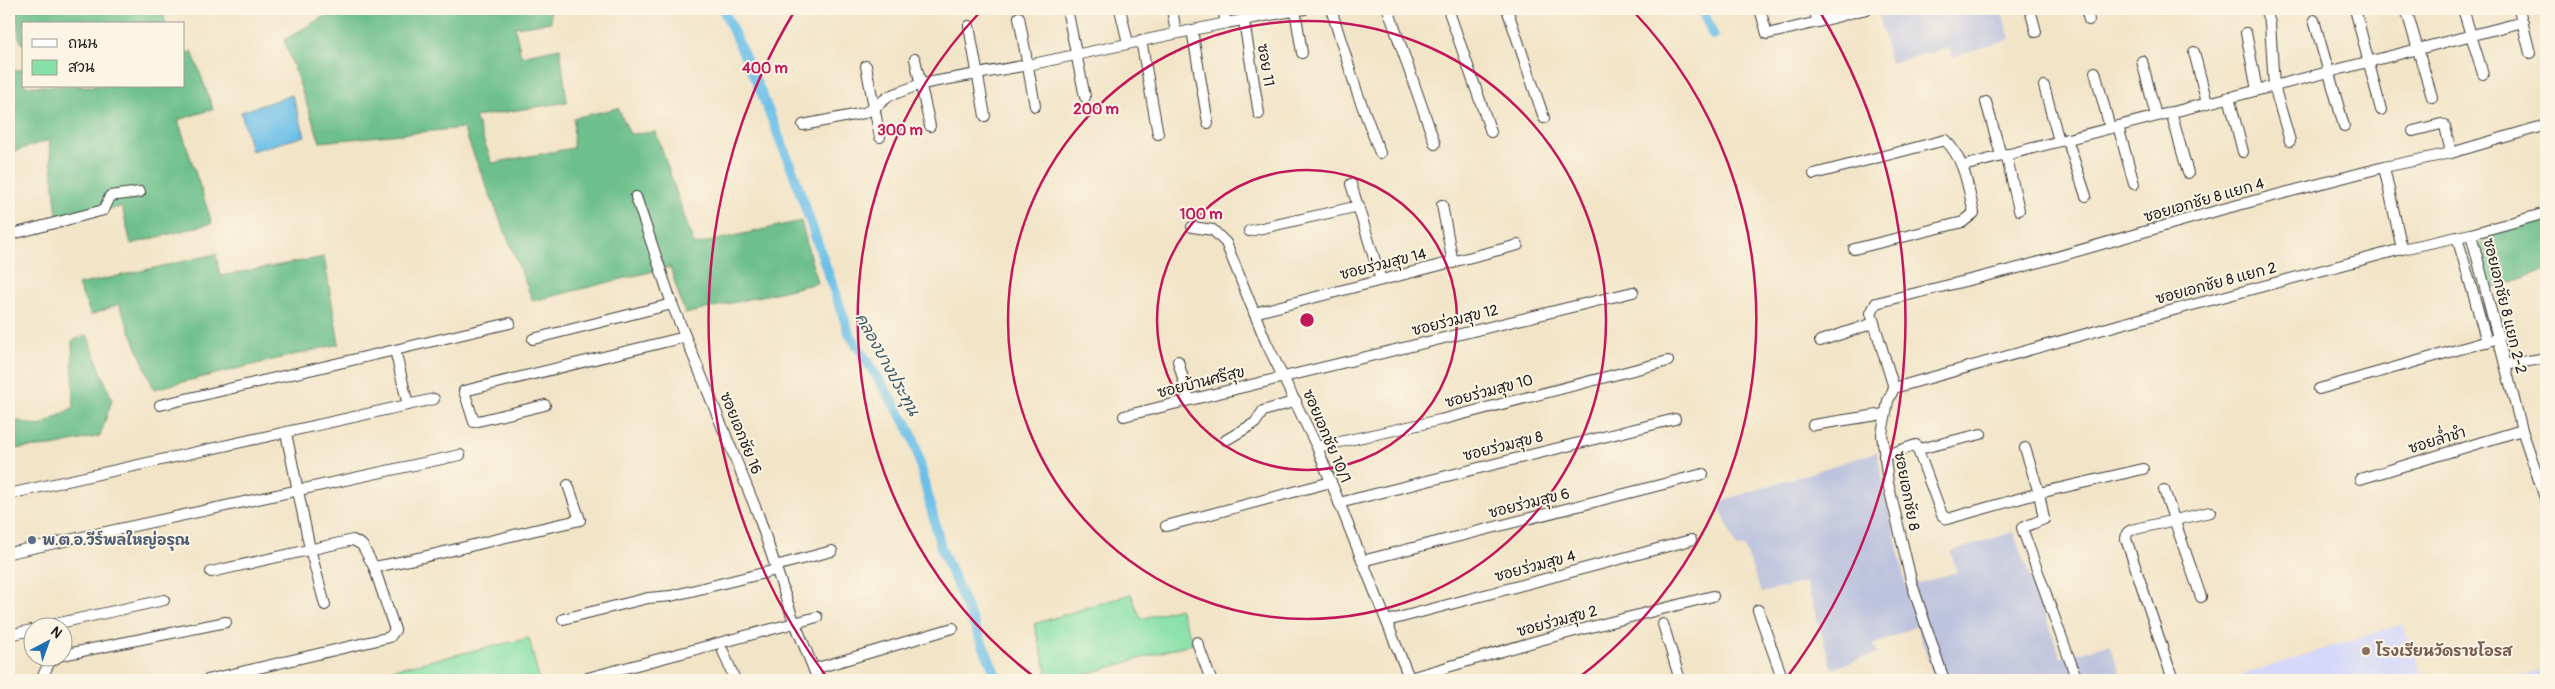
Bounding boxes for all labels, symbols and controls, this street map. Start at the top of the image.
legend [22,22,185,88]
text: ถนน [68,34,97,53]
street label: ซอย 11 [1253,42,1278,88]
text: สวน [68,58,95,77]
text: 400 m [742,59,788,78]
text: 200 m [1073,100,1119,119]
text: 300 m [877,121,923,140]
street label: ซอยเอกชัย 8 แยก 4 [2142,174,2267,227]
text: 100 m [1180,205,1222,224]
street label: ซอยเอกชัย 8 แยก 2-2 [2478,236,2531,376]
street label: ซอยร่วมสุข 14 [1338,243,1429,285]
street label: ซอยเอกชัย 8 แยก 2 [2154,258,2279,309]
street label: ซอยร่วมสุข 12 [1410,300,1501,341]
water label: คลองบางประทุน [849,310,924,421]
centre of rings [1298,311,1316,329]
street label: ซอยบ้านศรีสุข [1155,361,1247,404]
street label: ซอยร่วมสุข 10 [1443,370,1535,413]
street label: ซอยเอกชัย 10/1 [1298,386,1355,486]
street label: ซอยเอกชัย 16 [715,389,766,477]
street label: ซอยล่ำชำ [2405,418,2468,458]
street label: ซอยร่วมสุข 8 [1461,426,1546,467]
street label: ซอยเอกชัย 8 [1890,450,1924,533]
street label: ซอยร่วมสุข 6 [1486,483,1572,524]
place label: พ.ต.อ.วีร์พลใหญ่อรุณ [42,530,190,551]
marker: พ.ต.อ.วีร์พลใหญ่อรุณ [26,534,38,546]
street label: ซอยร่วมสุข 4 [1492,546,1578,587]
street label: ซอยร่วมสุข 2 [1515,601,1600,642]
north arrow [22,616,72,666]
text: N [47,623,65,642]
place label: โรงเรียนวัดราชโอรส [2375,641,2513,661]
marker: โรงเรียนวัดราชโอรส [2360,645,2372,657]

